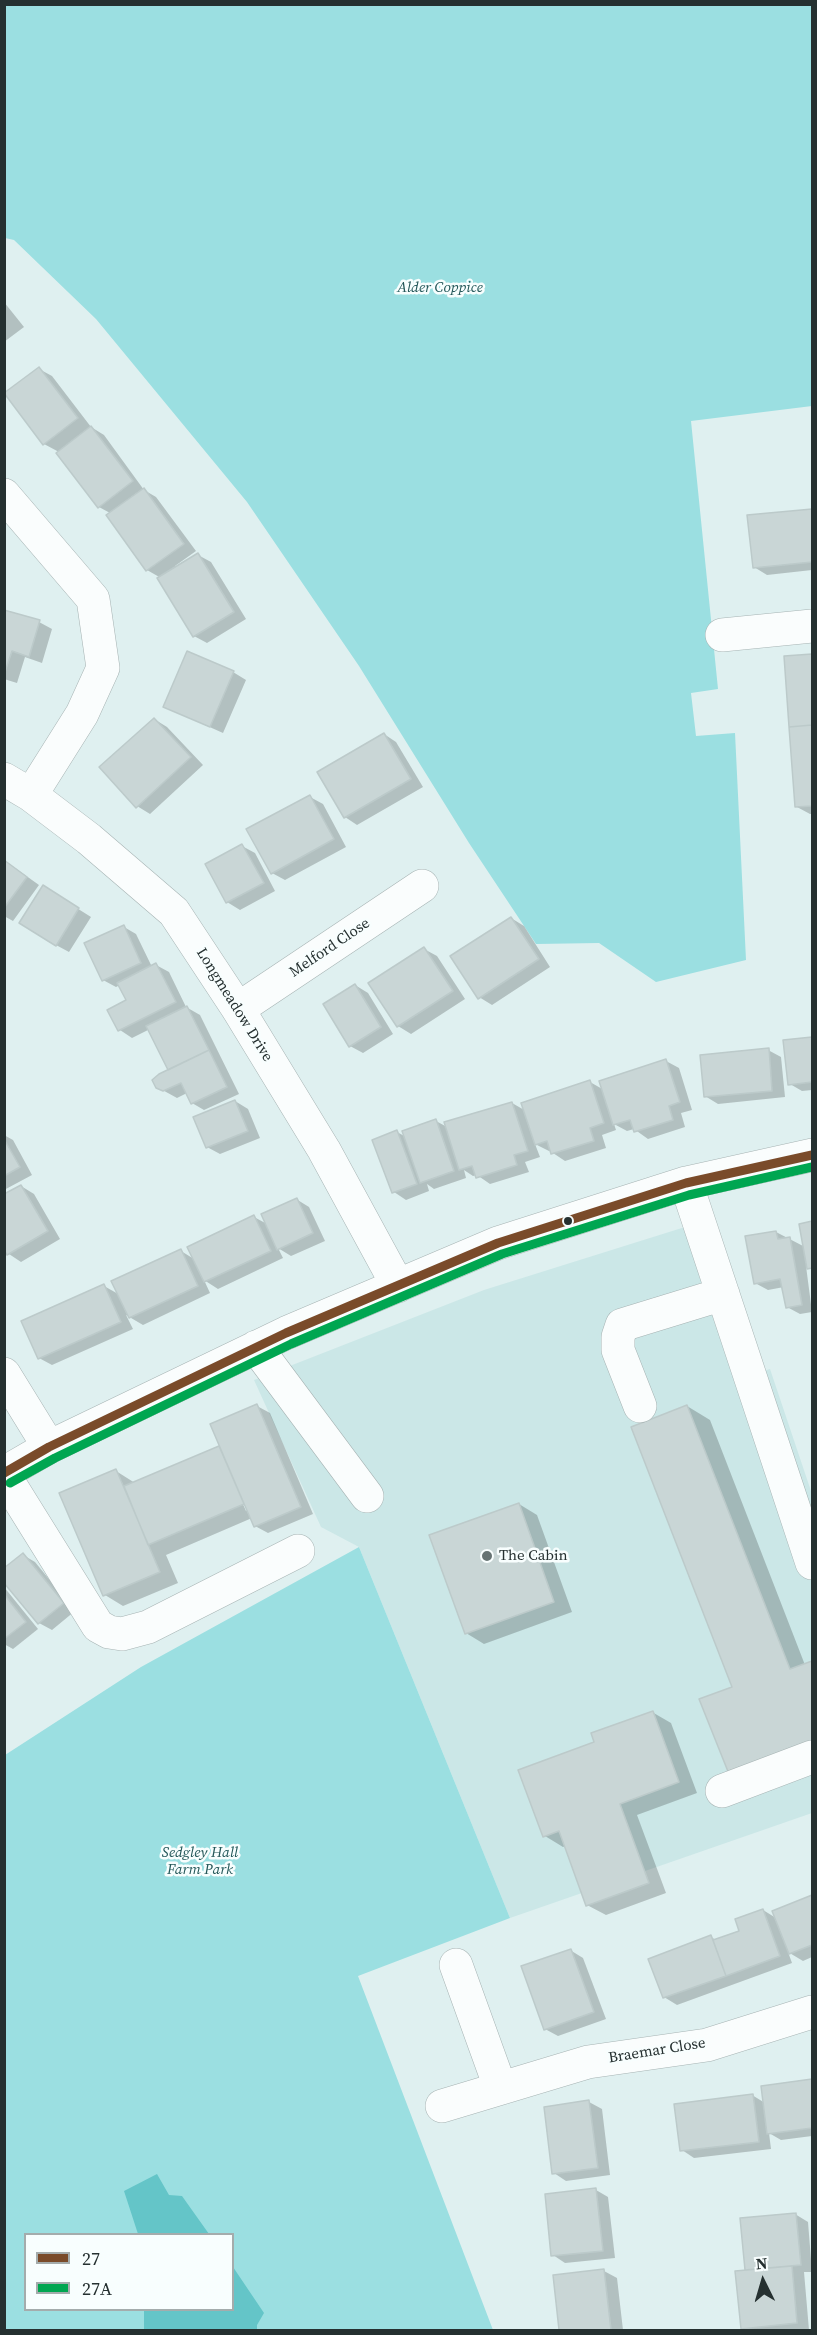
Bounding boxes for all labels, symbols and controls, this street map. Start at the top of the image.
park label: Alder Coppice [397,279,483,297]
street label: Melford Close [286,915,374,981]
street label: Longmeadow Drive [192,945,276,1065]
unlabelled marker [562,1215,574,1227]
place label: The Cabin [499,1547,568,1565]
marker: The Cabin [480,1549,494,1563]
park label: Sedgley Hall Farm Park [162,1844,238,1879]
street label: Braemar Close [607,2034,707,2068]
legend [24,2233,234,2311]
text: 27 [82,2246,100,2271]
north arrow [733,2251,793,2311]
text: N [755,2252,768,2275]
text: 27A [82,2276,112,2301]

